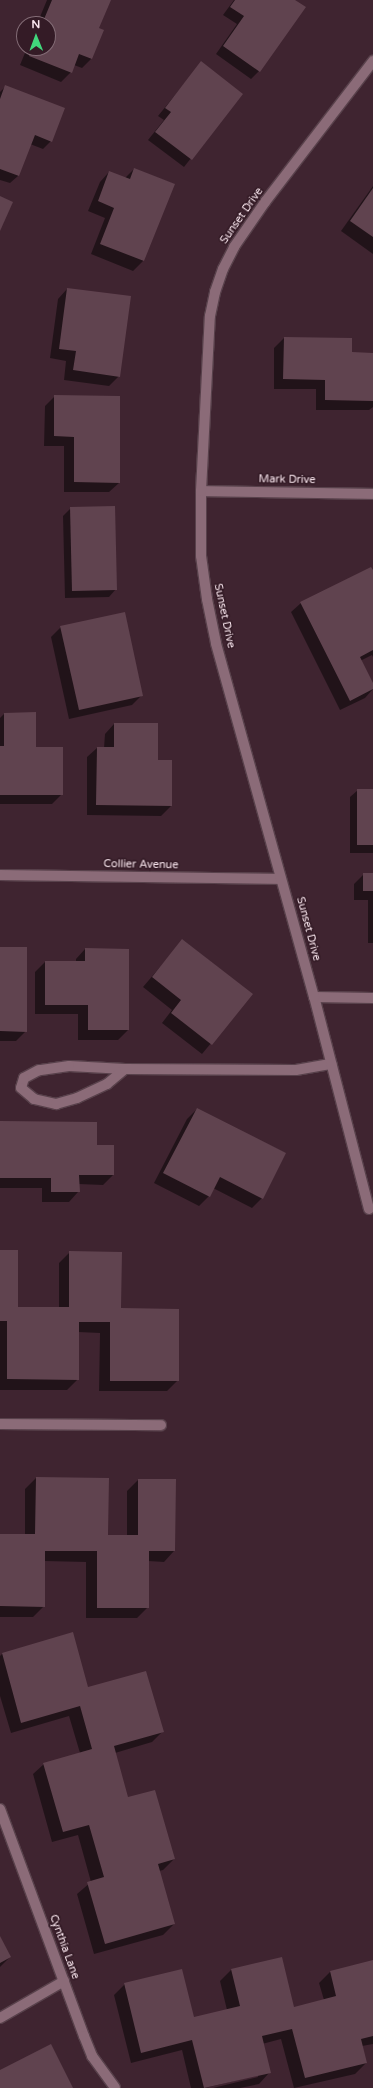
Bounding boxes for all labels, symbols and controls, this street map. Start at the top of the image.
north arrow [16,16,56,56]
text: N [31,18,40,31]
street label: Sunset Drive [218,185,266,247]
street label: Mark Drive [258,473,316,487]
street label: Sunset Drive [211,582,237,650]
street label: Collier Avenue [103,858,179,872]
street label: Sunset Drive [293,896,323,962]
street label: Cynthia Lane [46,1913,82,1981]

